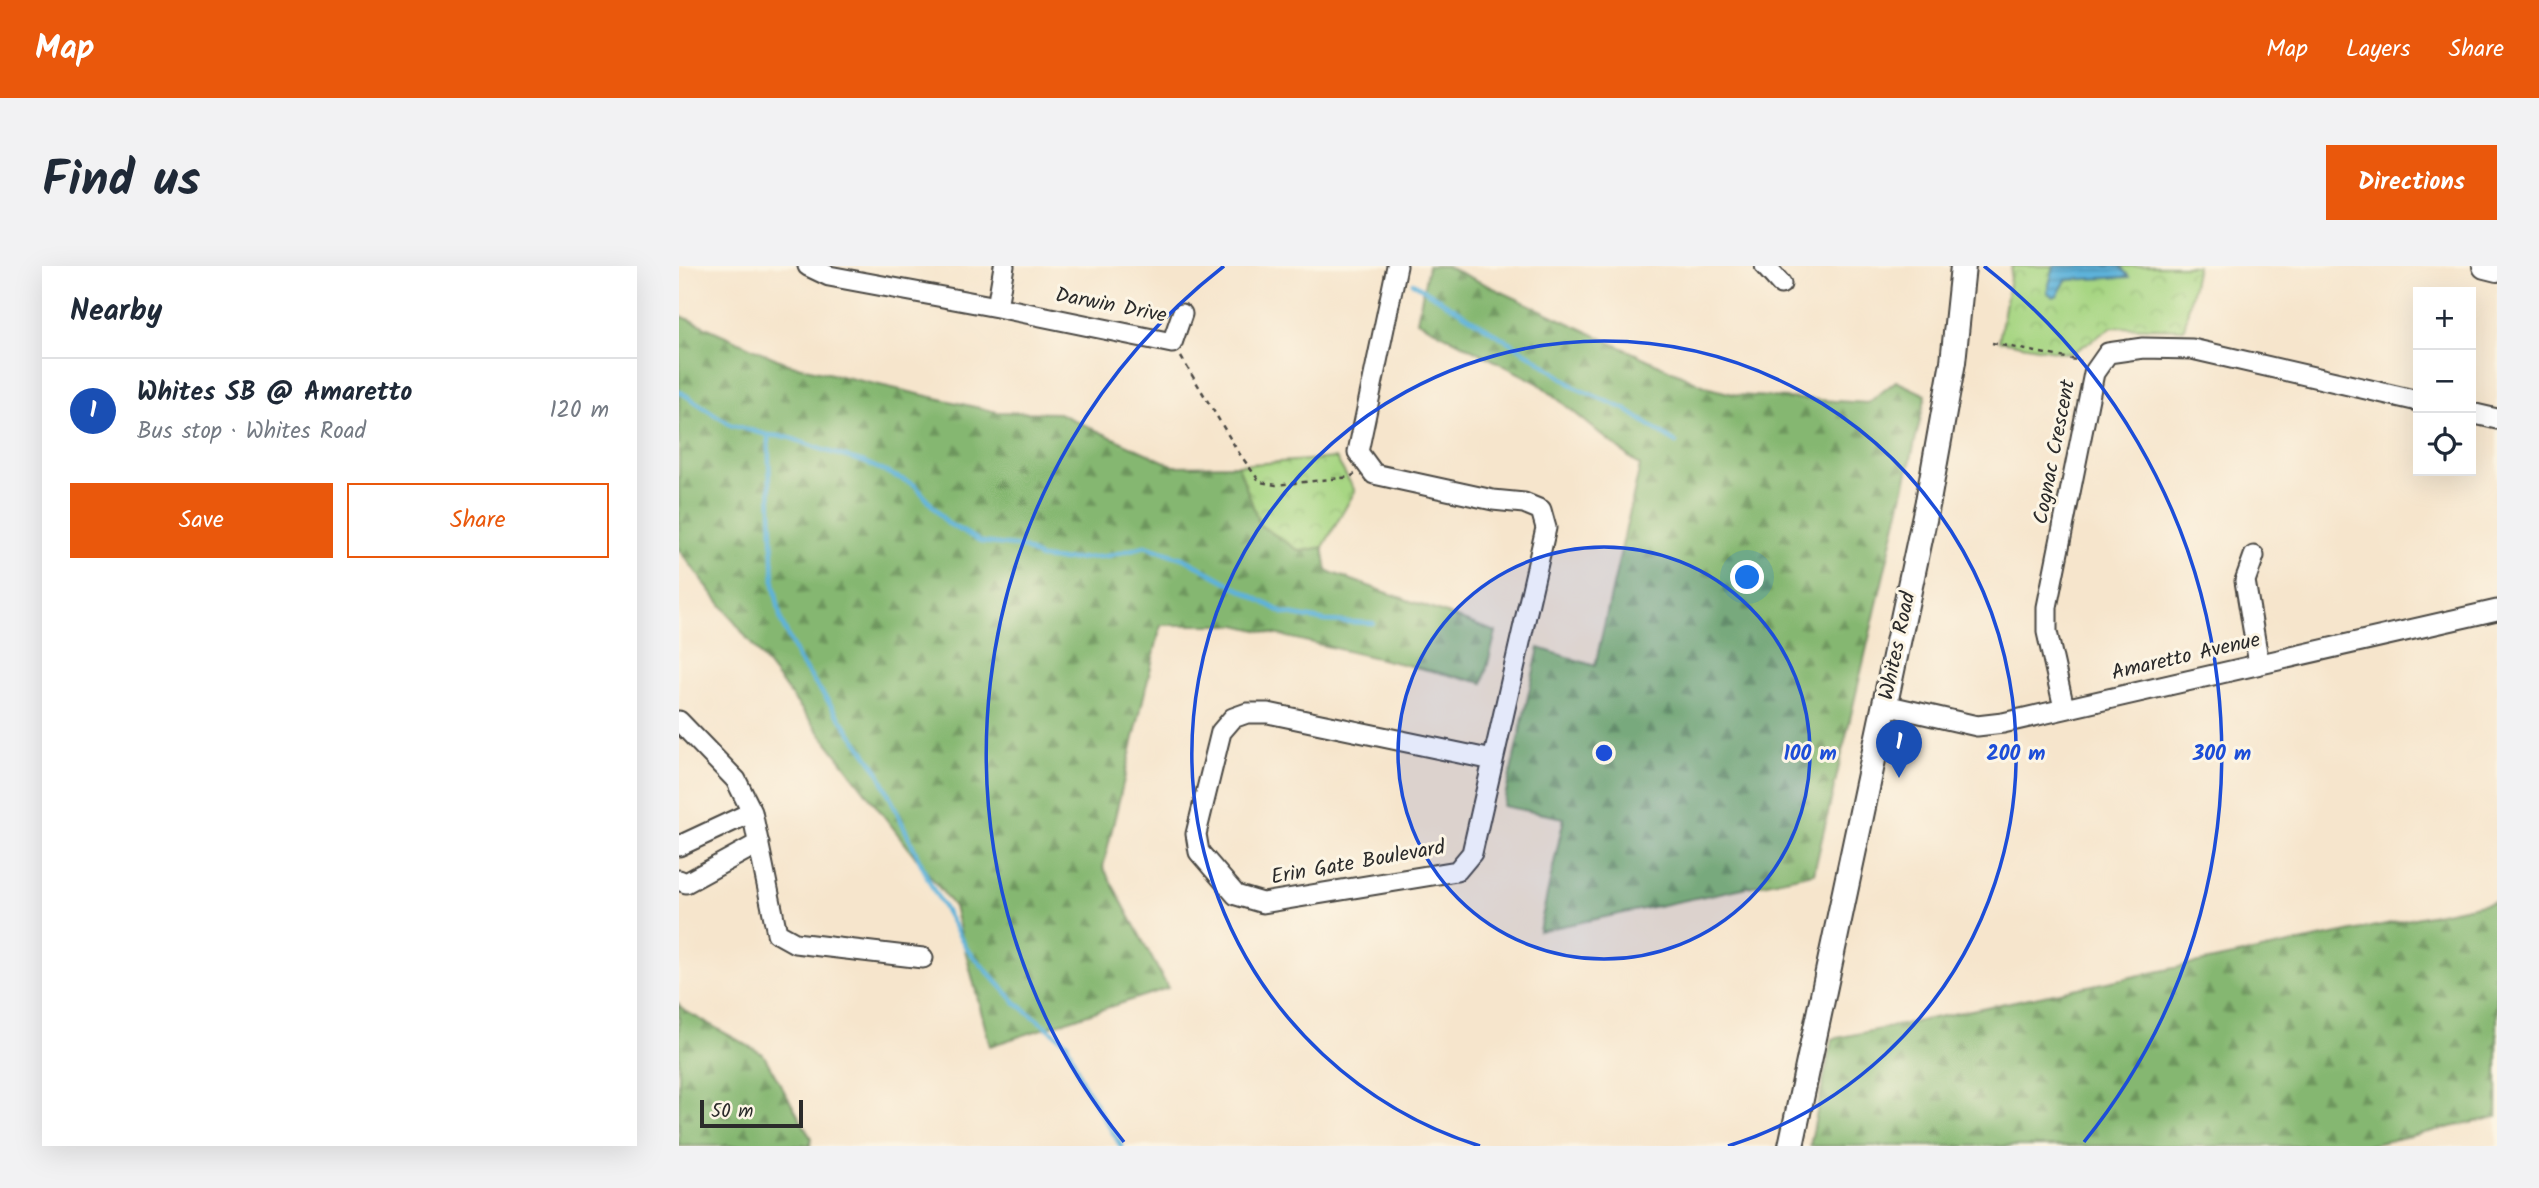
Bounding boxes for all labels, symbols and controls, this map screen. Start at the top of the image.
text: Map [35,23,95,76]
text: Map [2266,30,2308,69]
text: Layers [2346,30,2410,69]
text: Share [2448,30,2504,69]
text: Find us [42,143,200,221]
button: Directions [2326,145,2497,220]
street label: Darwin Drive [1052,279,1170,333]
map controls [2413,287,2476,476]
button: + [2413,287,2476,350]
text: Nearby [70,288,162,336]
button: − [2413,350,2476,413]
text: Whites SB @ Amaretto [137,372,412,414]
street label: Cognac Crescent [2025,376,2085,527]
text: 1 [90,393,96,429]
text: 120 m [549,393,609,429]
button: locate [2413,413,2476,476]
text: Bus stop · Whites Road [137,414,366,450]
button: Save [70,483,333,558]
button: Share [347,483,609,558]
your location [1730,560,1764,594]
street label: Whites Road [1870,588,1926,703]
street label: Amaretto Avenue [2108,624,2264,690]
pin: 1 [1876,720,1922,778]
text: 100 m [1783,738,1837,771]
text: 200 m [1986,738,2046,771]
text: 300 m [2192,738,2251,771]
centre of rings [1592,741,1616,765]
street label: Erin Gate Boulevard [1268,831,1448,895]
scale bar [700,1097,803,1129]
text: 50 m [711,1097,753,1127]

